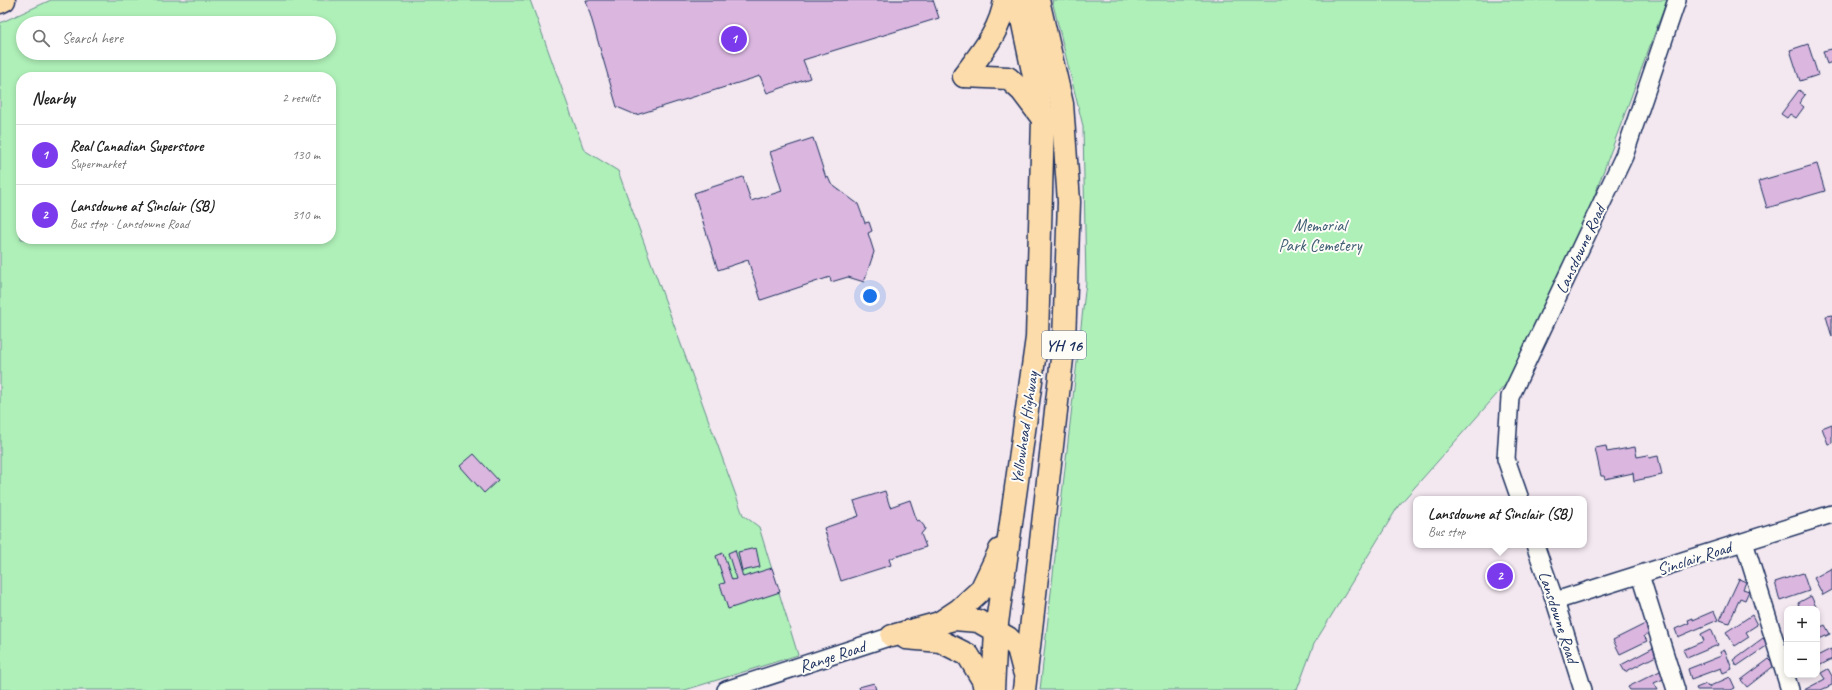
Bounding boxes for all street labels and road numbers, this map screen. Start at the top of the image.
street label: Lansdowne Road [1551,199,1611,297]
road number: YH 16 [1042,331,1086,359]
street label: Yellowhead Highway [1006,369,1043,486]
street label: Sinclair Road [1654,536,1737,580]
street label: Lansdowne Road [1534,569,1584,668]
street label: Range Road [796,635,870,677]

